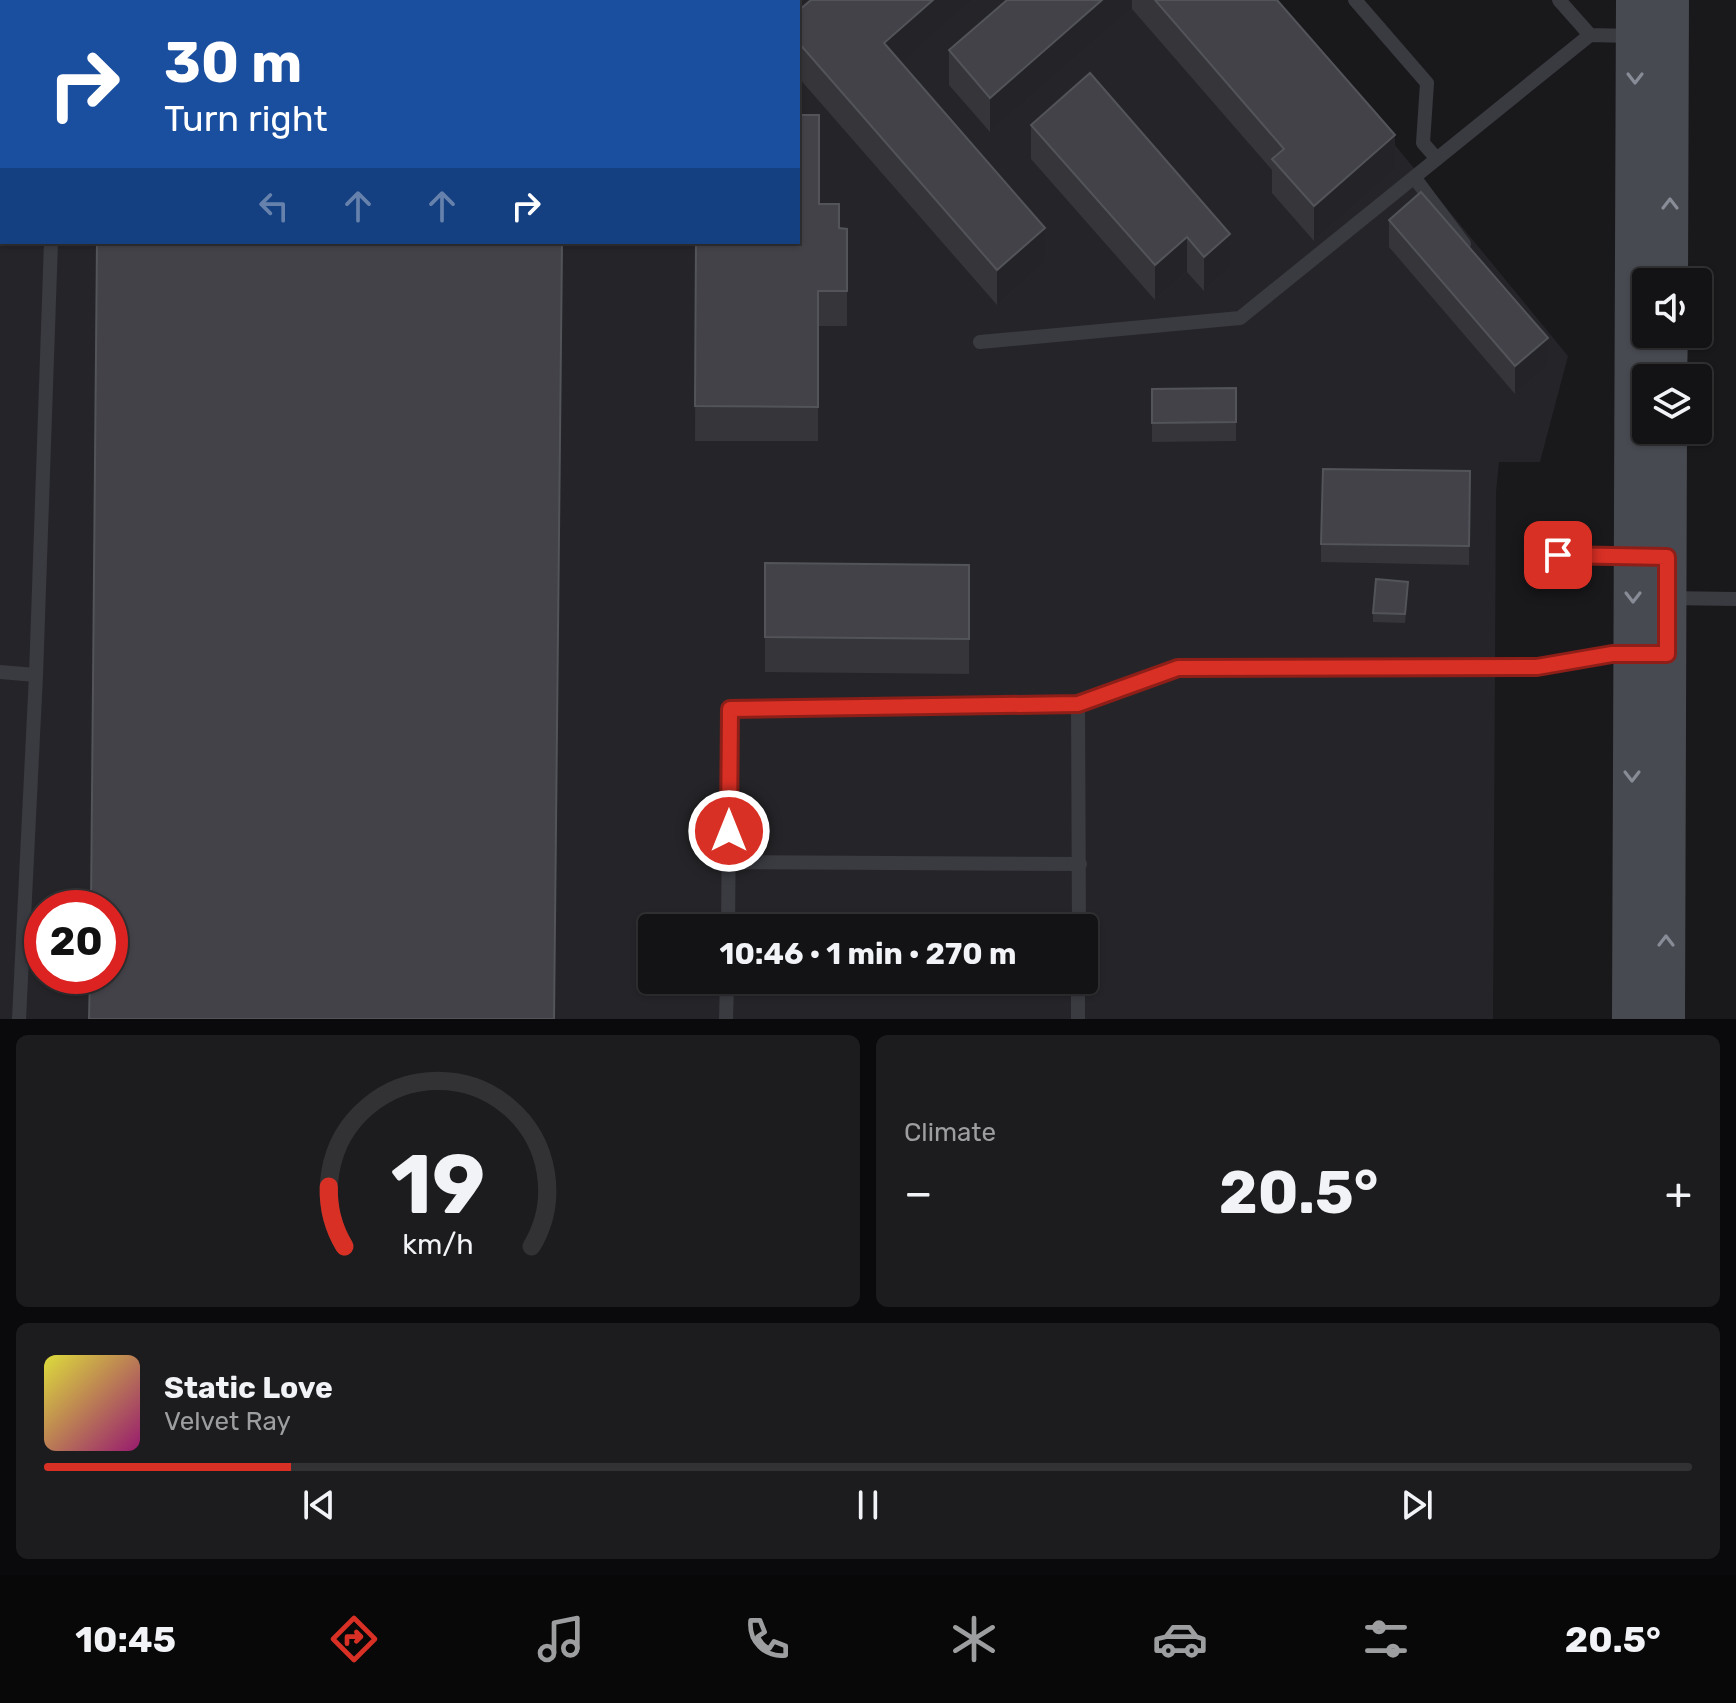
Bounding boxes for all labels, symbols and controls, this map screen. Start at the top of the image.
text: 30 m [164,30,302,96]
icon: right [32,32,136,136]
one-way arrow [1626,72,1644,85]
text: Turn right [164,97,328,140]
icon: left [252,184,296,228]
icon: ahead [336,184,380,228]
icon: ahead [420,184,464,228]
icon: right [504,184,548,228]
one-way arrow [1661,197,1679,210]
map controls [1632,268,1712,444]
button: sound [1632,268,1712,348]
button: layers [1632,364,1712,444]
pin [1524,521,1592,589]
icon: arrive [1536,533,1580,577]
one-way arrow [1624,591,1642,604]
one-way arrow [1623,770,1641,783]
position arrow [687,789,771,873]
speed limit sign: 20 [24,890,128,994]
one-way arrow [1657,934,1675,947]
text: 10:46 · 1 min · 270 m [719,936,1017,972]
text: Climate [904,1117,996,1148]
text: 19 [391,1135,485,1234]
text: 20.5° [1219,1157,1379,1228]
text: − [904,1167,933,1219]
text: + [1665,1167,1692,1219]
text: km/h [402,1227,474,1261]
text: Static Love [164,1370,333,1406]
text: Velvet Ray [164,1406,291,1437]
icon: previous [297,1483,341,1527]
icon: pause [846,1483,890,1527]
icon: next [1395,1483,1439,1527]
icon: directions [326,1611,382,1667]
icon: music [533,1611,589,1667]
icon: phone [739,1611,795,1667]
icon: climate [946,1611,1002,1667]
icon: car [1152,1611,1208,1667]
icon: filters [1358,1611,1414,1667]
text: 10:45 [75,1618,176,1661]
text: 20.5° [1565,1618,1661,1661]

